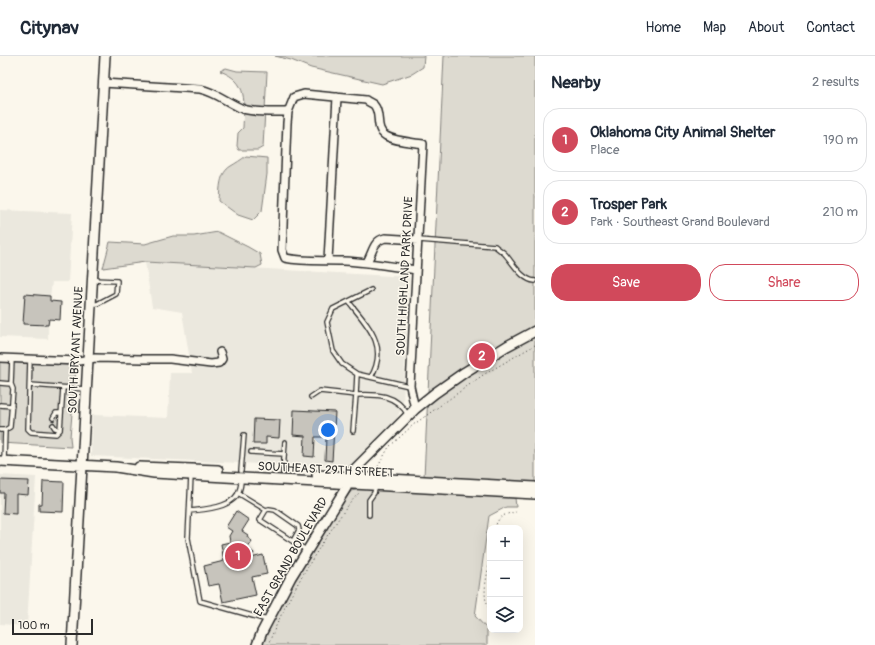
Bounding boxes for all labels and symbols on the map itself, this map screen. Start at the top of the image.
street label: SOUTH HIGHLAND PARK DRIVE [393,196,417,356]
street label: SOUTH BRYANT AVENUE [65,286,87,414]
pin: 2 [469,341,495,371]
your location [318,420,338,440]
street label: SOUTHEAST 29TH STREET [257,459,395,481]
street label: EAST GRAND BOULEVARD [251,494,332,619]
pin: 1 [225,541,251,571]
scale bar [12,617,93,636]

